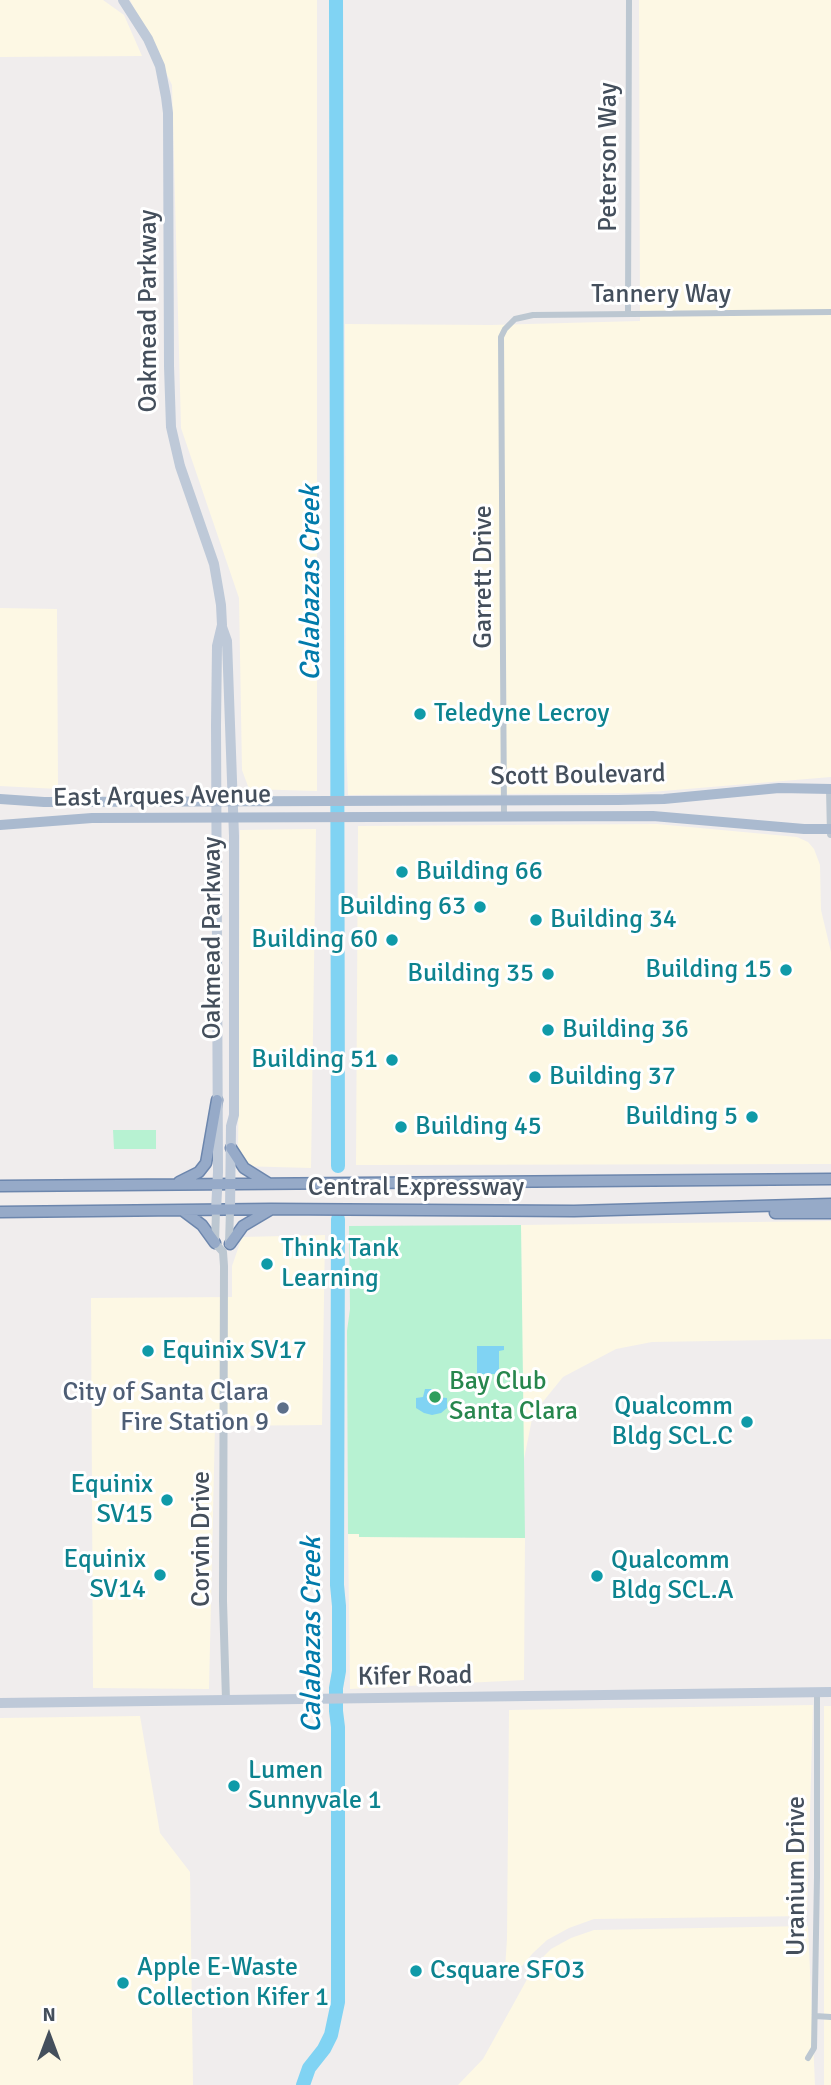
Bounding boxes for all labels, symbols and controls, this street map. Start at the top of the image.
street label: Peterson Way [593,82,625,232]
street label: Oakmead Parkway [133,210,165,412]
street label: Tannery Way [591,279,731,311]
water label: Calabazas Creek [295,485,329,681]
street label: Garrett Drive [468,505,500,649]
place label: Teledyne Lecroy [434,698,609,730]
marker: Teledyne Lecroy [412,706,428,722]
street label: Scott Boulevard [490,759,666,793]
street label: East Arques Avenue [53,779,271,815]
street label: Oakmead Parkway [197,837,229,1039]
place label: Building 66 [416,856,543,888]
marker: Building 66 [394,864,410,880]
place label: Building 63 [339,891,466,923]
marker: Building 63 [472,899,488,915]
place label: Building 34 [550,904,677,936]
marker: Building 34 [528,912,544,928]
place label: Building 60 [251,924,378,956]
marker: Building 60 [384,932,400,948]
place label: Building 15 [645,954,772,986]
place label: Building 35 [407,958,534,990]
marker: Building 15 [778,962,794,978]
marker: Building 35 [540,966,556,982]
place label: Building 36 [562,1014,689,1046]
marker: Building 36 [540,1022,556,1038]
place label: Building 51 [251,1044,378,1076]
marker: Building 51 [384,1052,400,1068]
place label: Building 37 [549,1061,676,1093]
marker: Building 37 [527,1069,543,1085]
place label: Building 5 [625,1101,738,1133]
marker: Building 5 [744,1109,760,1125]
place label: Building 45 [415,1111,542,1143]
marker: Building 45 [393,1119,409,1135]
street label: Central Expressway [308,1172,524,1204]
place label: Think Tank Learning [281,1233,399,1294]
marker: Think Tank Learning [259,1256,275,1272]
place label: Equinix SV17 [162,1335,307,1367]
marker: Equinix SV17 [140,1343,156,1359]
place label: Bay Club Santa Clara [449,1366,578,1428]
place label: City of Santa Clara Fire Station 9 [63,1377,269,1438]
marker: Bay Club Santa Clara [427,1389,443,1405]
place label: Qualcomm Bldg SCL.C [611,1391,733,1452]
marker: City of Santa Clara Fire Station 9 [275,1400,291,1416]
marker: Qualcomm Bldg SCL.C [739,1414,755,1430]
place label: Equinix SV15 [71,1469,153,1530]
street label: Corvin Drive [186,1471,218,1607]
marker: Equinix SV15 [159,1492,175,1508]
water label: Calabazas Creek [296,1537,330,1733]
place label: Equinix SV14 [64,1544,146,1606]
place label: Qualcomm Bldg SCL.A [611,1545,734,1606]
marker: Equinix SV14 [152,1567,168,1583]
marker: Qualcomm Bldg SCL.A [589,1568,605,1584]
street label: Kifer Road [357,1660,473,1694]
place label: Lumen Sunnyvale 1 [248,1755,382,1816]
marker: Lumen Sunnyvale 1 [226,1778,242,1794]
street label: Uranium Drive [781,1796,813,1956]
place label: Apple E-Waste Collection Kifer 1 [137,1952,329,2014]
place label: Csquare SFO3 [430,1955,585,1987]
marker: Csquare SFO3 [408,1963,424,1979]
marker: Apple E-Waste Collection Kifer 1 [115,1975,131,1991]
north arrow [14,2001,84,2071]
text: N [42,2003,56,2027]

